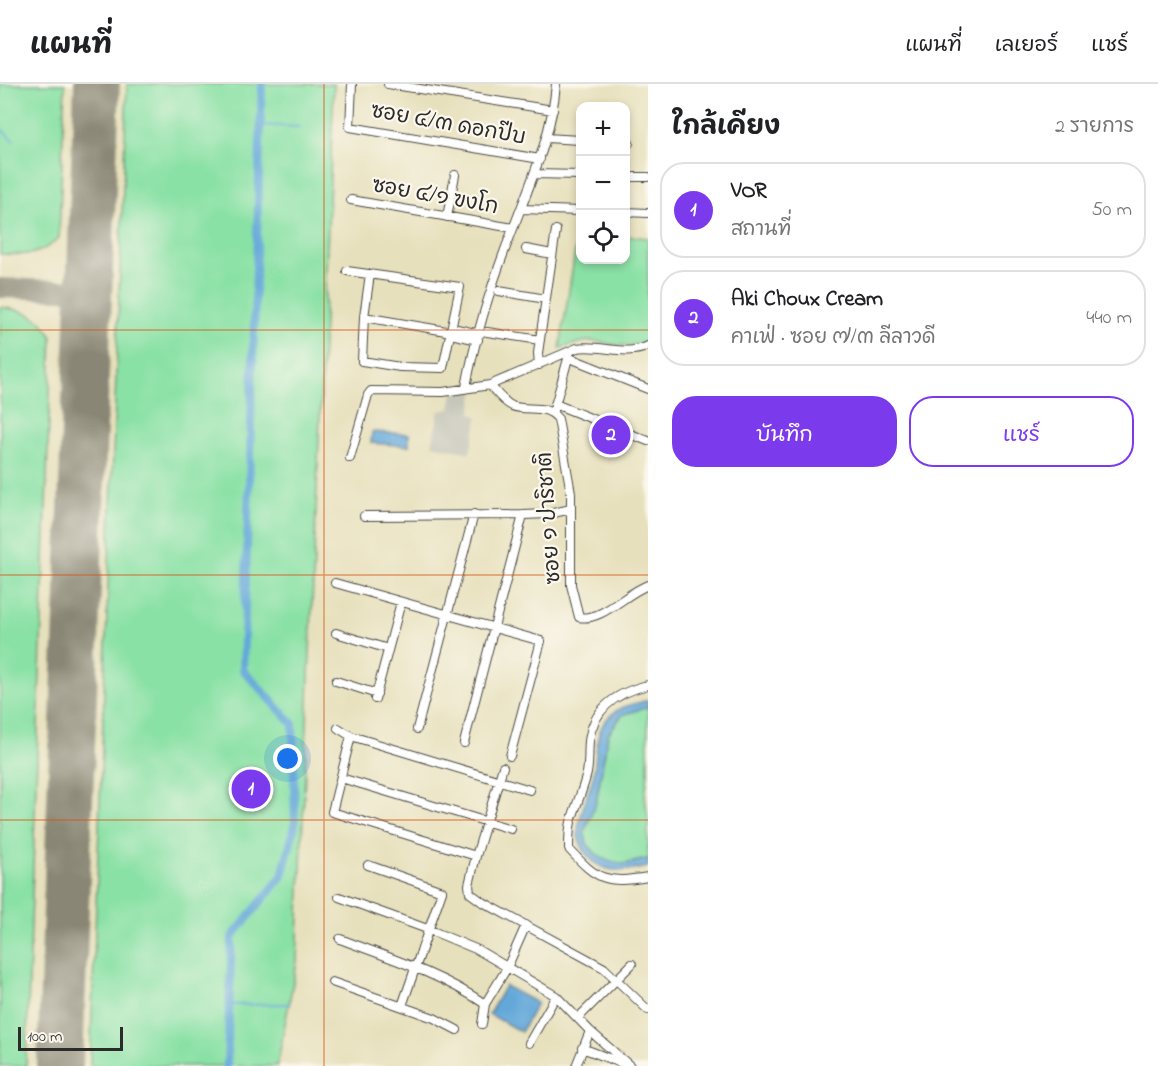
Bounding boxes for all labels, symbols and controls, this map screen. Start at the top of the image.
text: แผนที่ [30,26,112,67]
text: แผนที่ [905,31,962,61]
text: เลเยอร์ [995,31,1058,61]
text: แชร์ [1091,31,1128,61]
street label: ซอย ๔/๓ ดอกปีบ [368,97,528,153]
map controls [576,102,630,264]
button: + [576,102,630,156]
text: ใกล้เคียง [672,109,780,147]
text: 2 รายการ [1055,113,1134,142]
button: − [576,156,630,210]
street label: ซอย ๔/๑ ฃงโก [369,171,501,223]
text: VOR [731,176,767,208]
text: 1 [690,196,697,225]
text: 50 m [1091,196,1132,225]
button: locate [576,210,630,264]
text: สถานที่ [731,216,791,245]
text: Aki Choux Cream [731,284,883,316]
text: 2 [689,304,698,333]
text: 440 m [1086,304,1132,333]
text: คาเฟ่ · ซอย ๗/๓ ลีลาวดี [731,324,936,353]
button: บันทึก [672,396,897,467]
button: แชร์ [909,396,1134,467]
pin: 2 [592,412,630,458]
street label: ซอย ๑ ปาริชาติ [530,451,570,585]
your location [273,744,302,773]
pin: 1 [232,766,270,812]
scale bar [18,1024,123,1052]
text: 100 m [27,1025,62,1049]

